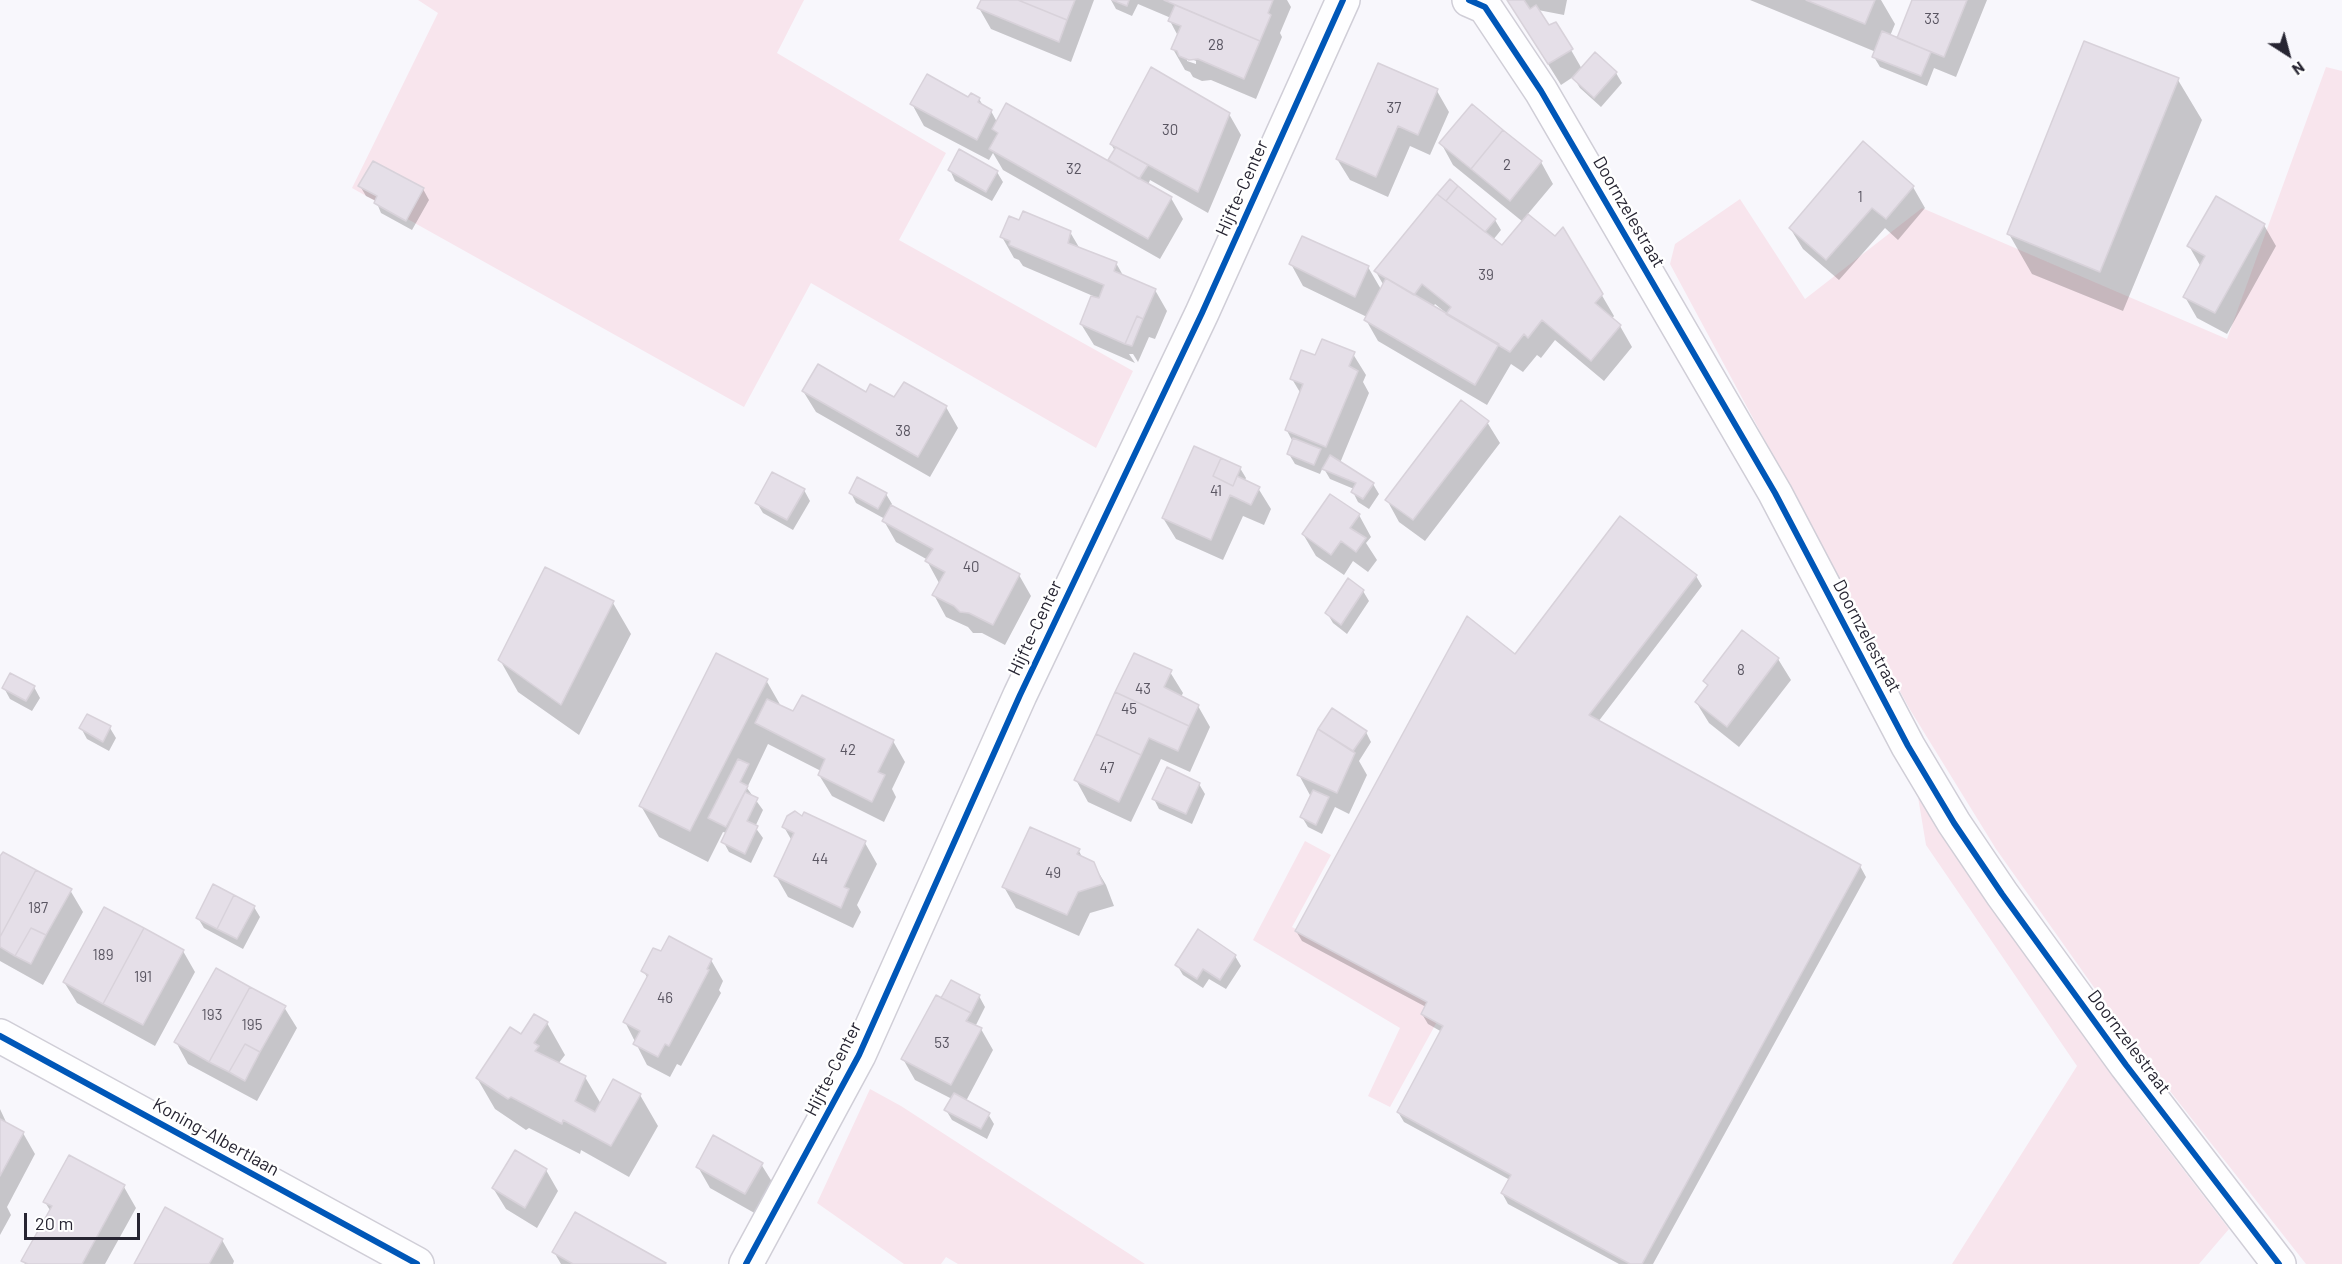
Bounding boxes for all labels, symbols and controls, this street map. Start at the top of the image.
house number: 33 [1924,10,1940,28]
north arrow [2258,24,2318,84]
house number: 28 [1208,36,1224,54]
text: N [2289,58,2309,80]
house number: 37 [1387,99,1401,117]
house number: 30 [1162,121,1178,139]
street label: Hijfte-Center [1211,137,1273,239]
street label: Doornzelestraat [1588,153,1670,271]
house number: 2 [1503,156,1511,174]
house number: 32 [1066,160,1082,178]
house number: 1 [1857,188,1863,206]
house number: 39 [1478,266,1494,284]
house number: 38 [895,422,911,440]
house number: 41 [1210,482,1222,500]
house number: 40 [963,558,979,576]
street label: Doornzelestraat [1828,576,1906,696]
street label: Hijfte-Center [1003,577,1067,679]
house number: 8 [1737,661,1745,679]
house number: 43 [1135,680,1151,698]
house number: 45 [1121,700,1137,718]
house number: 42 [840,741,856,759]
house number: 47 [1100,759,1114,777]
house number: 44 [812,850,828,868]
house number: 49 [1045,864,1061,882]
house number: 187 [28,899,48,917]
house number: 189 [93,946,113,964]
house number: 191 [134,968,152,986]
street label: Doornzelestraat [2083,986,2175,1098]
house number: 46 [657,989,673,1007]
house number: 193 [202,1006,222,1024]
house number: 195 [242,1016,262,1034]
street label: Hijfte-Center [800,1018,866,1120]
house number: 53 [934,1034,950,1052]
street label: Koning-Albertlaan [149,1093,283,1181]
scale bar [27,1201,142,1239]
text: 20 m [35,1212,73,1234]

